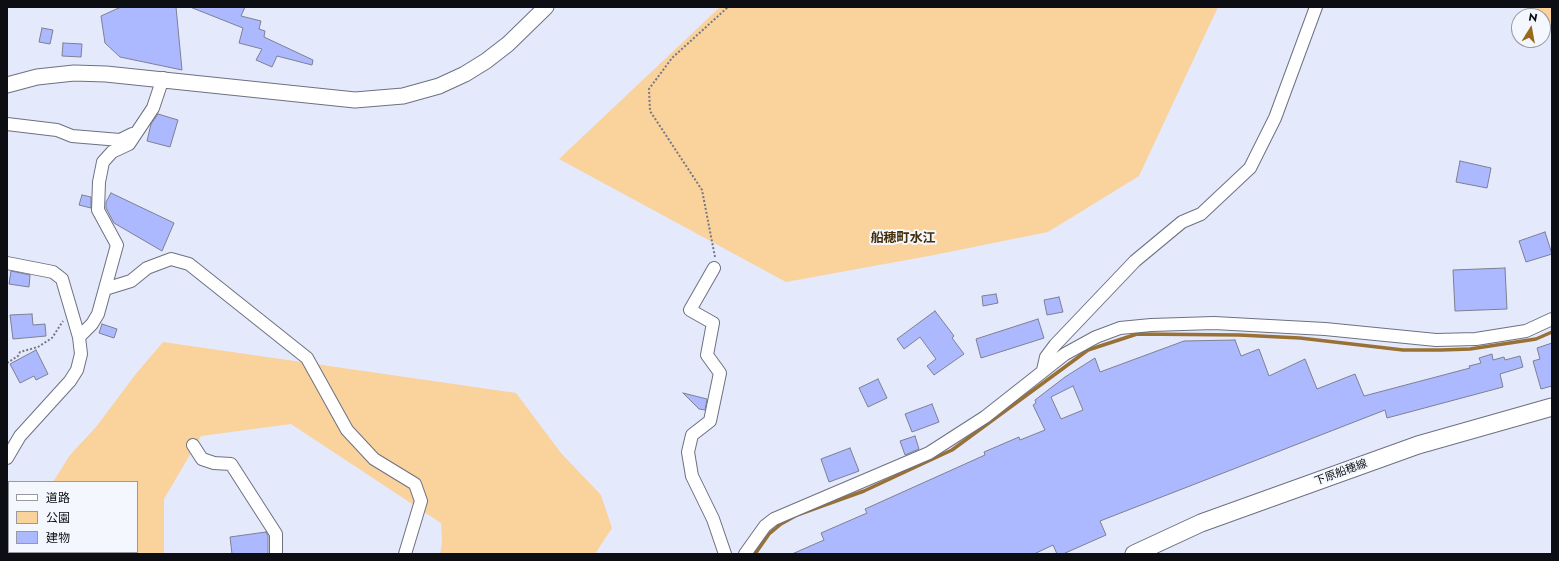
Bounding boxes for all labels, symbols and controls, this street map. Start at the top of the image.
north arrow [1511,8,1551,48]
text: N [1527,9,1539,26]
district label: 船穂町水江 [871,231,935,247]
street label: 下原船穂線 [1313,457,1369,489]
legend [8,481,138,553]
text: 道路 [46,489,70,507]
text: 公園 [46,509,70,527]
text: 建物 [46,529,70,547]

